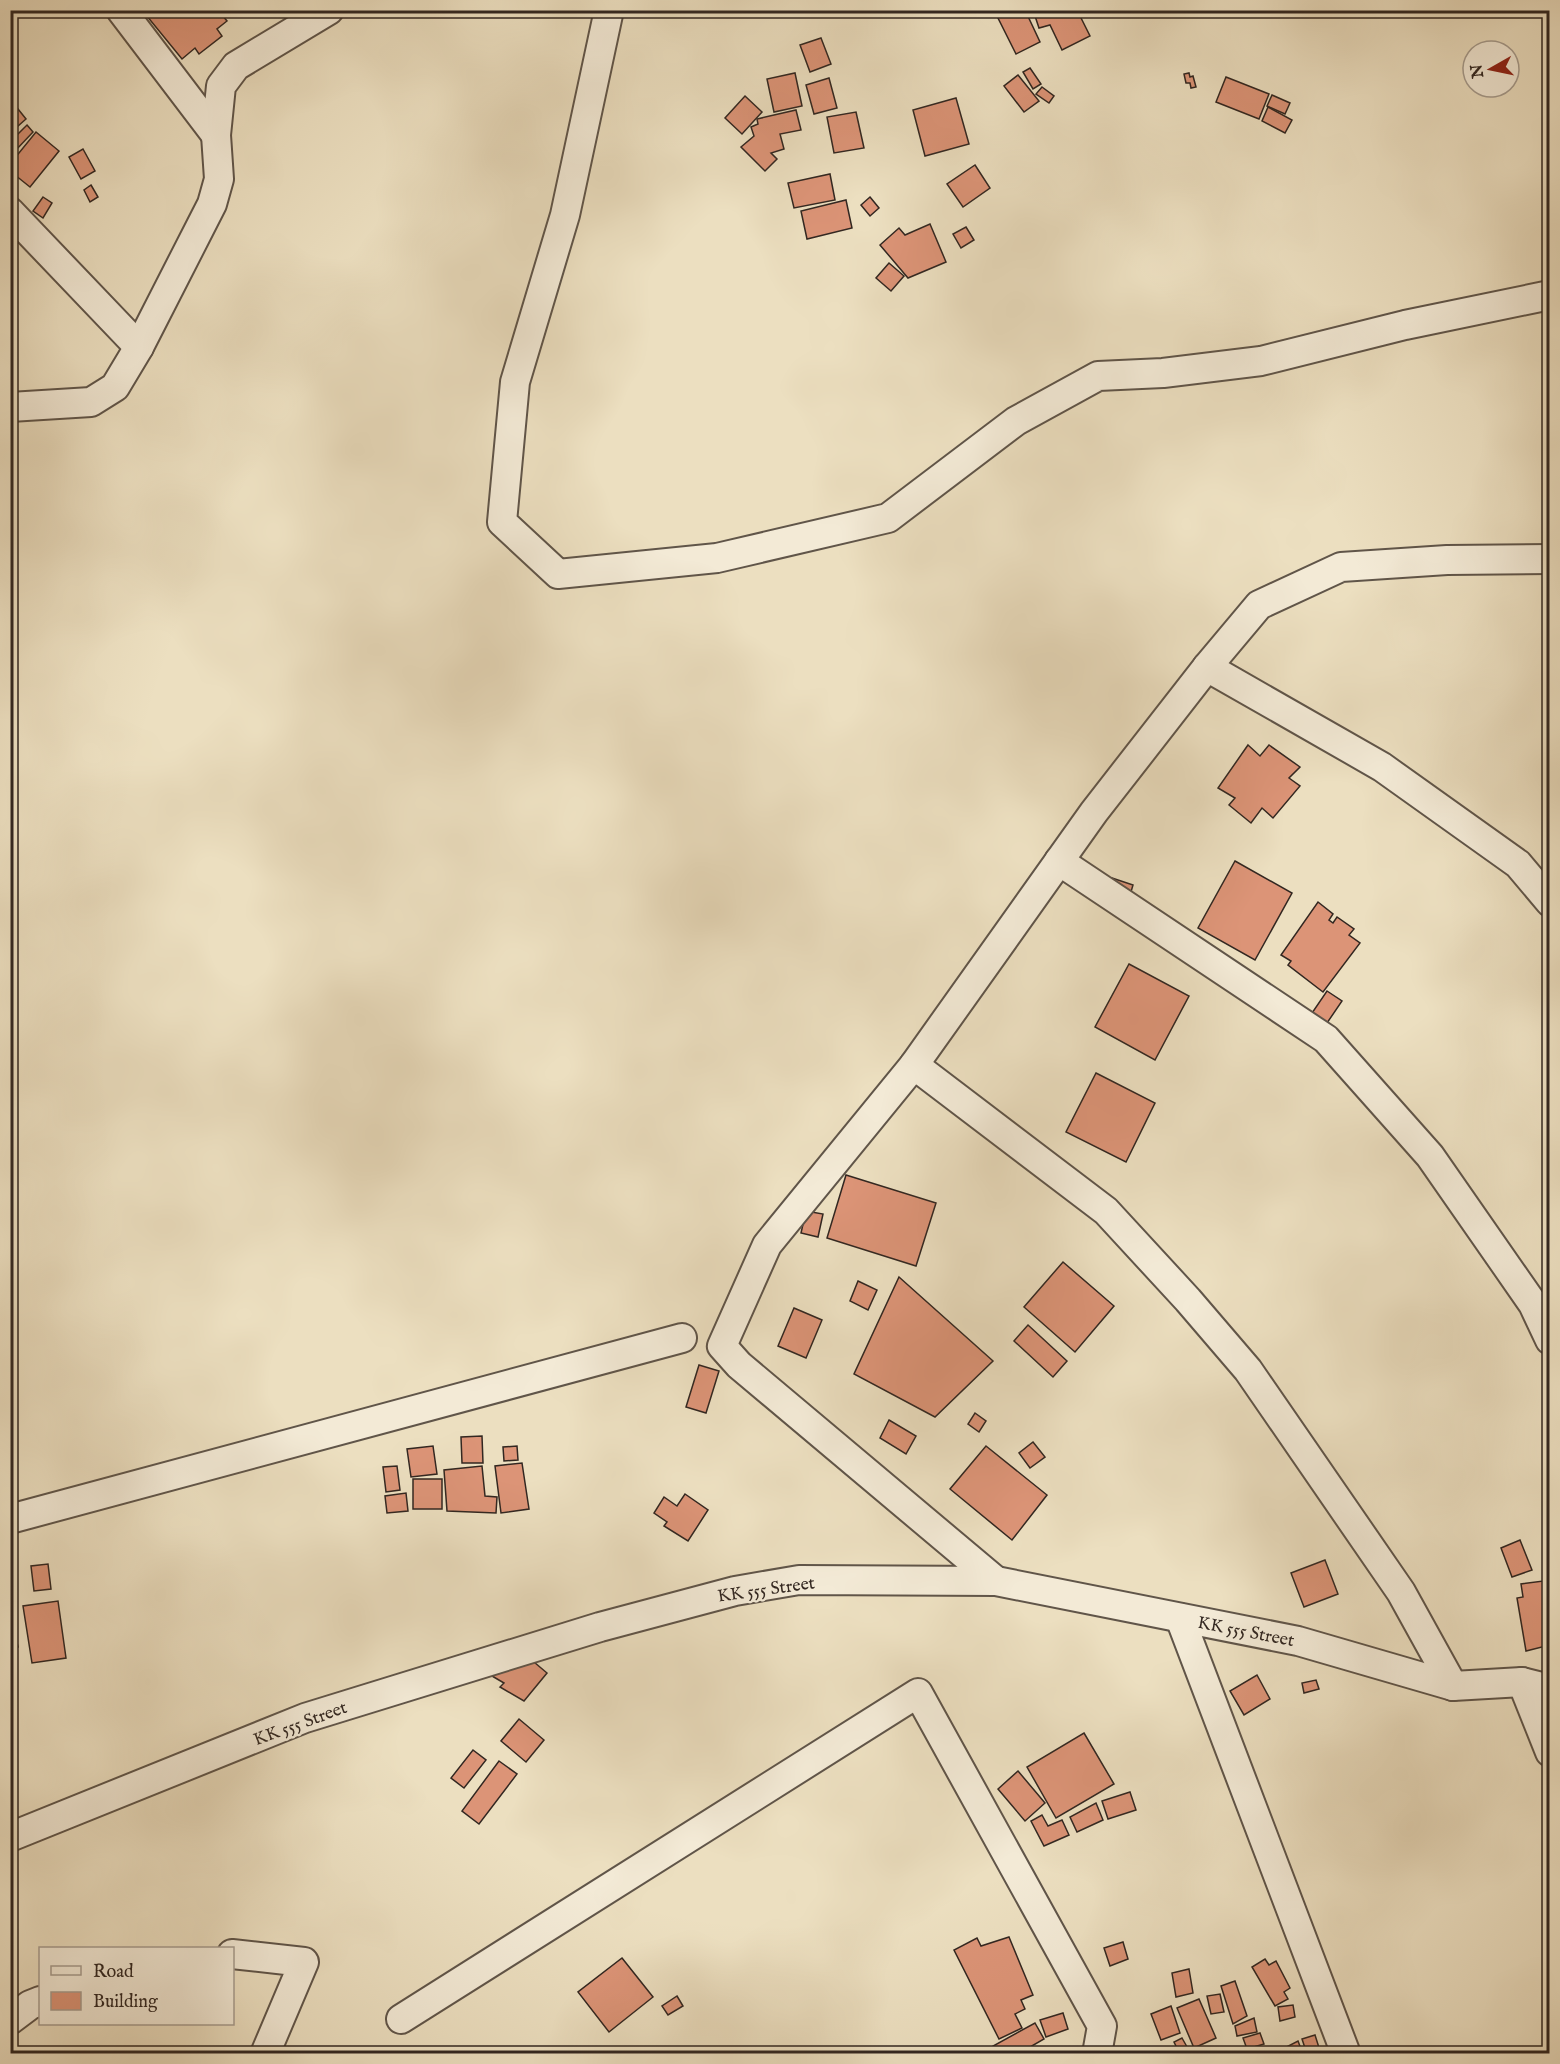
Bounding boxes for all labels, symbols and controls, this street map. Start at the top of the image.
north arrow [1461,39,1521,99]
text: N [1467,62,1489,80]
street label: KK 555 Street [716,1572,816,1609]
street label: KK 555 Street [1195,1612,1296,1653]
street label: KK 555 Street [250,1697,351,1752]
legend [39,1947,234,2025]
text: Road [93,1961,134,1984]
text: Building [93,1991,158,2014]

